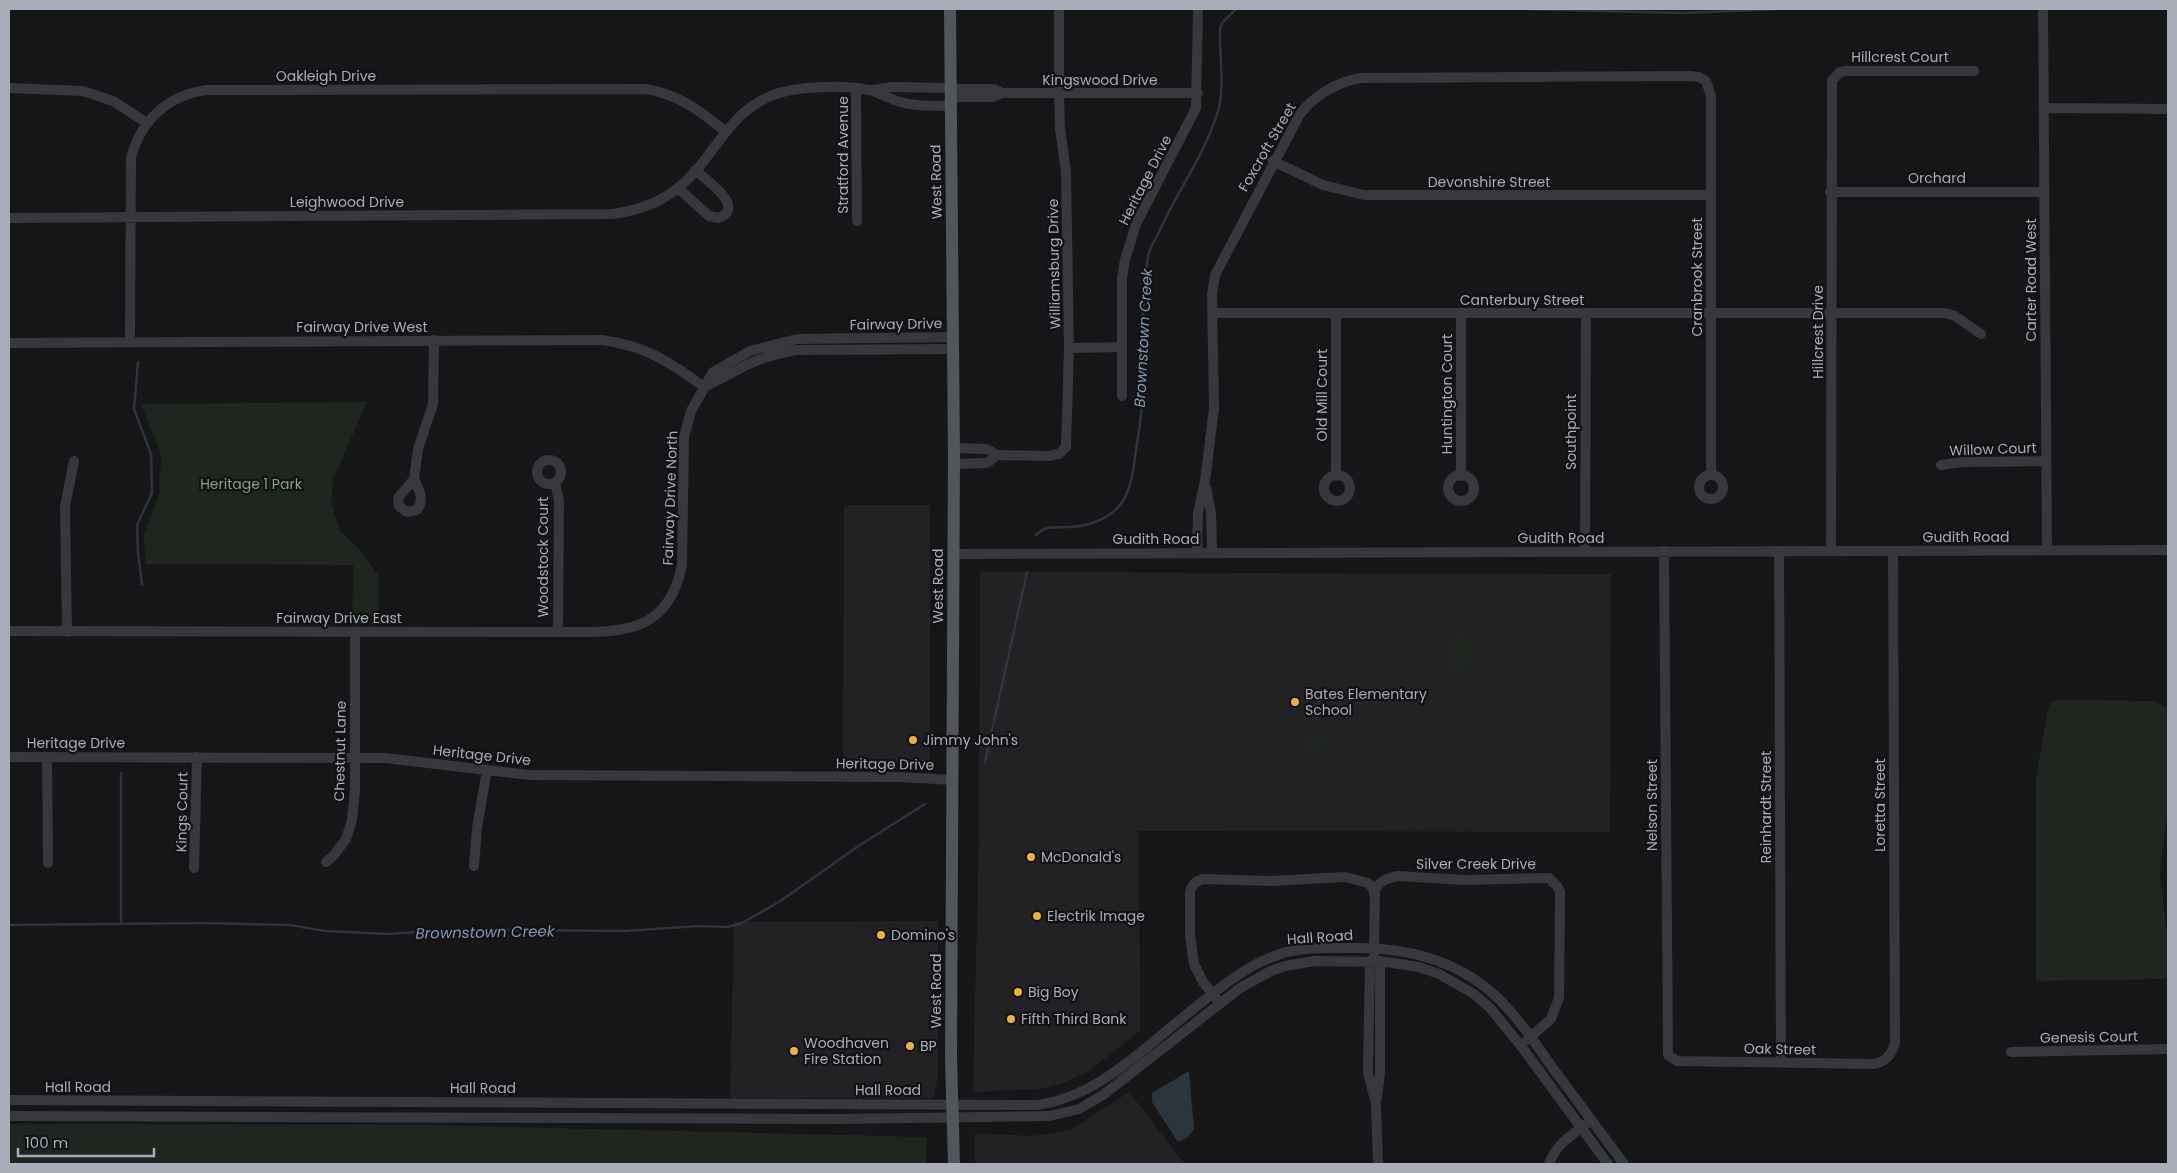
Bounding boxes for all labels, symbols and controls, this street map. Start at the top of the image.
street label: Hillcrest Court [1851,47,1949,67]
street label: Oakleigh Drive [276,66,377,86]
street label: Kingswood Drive [1042,70,1158,90]
street label: Stratford Avenue [833,96,853,214]
street label: Foxcroft Street [1233,99,1301,195]
street label: Heritage Drive [1114,131,1176,228]
street label: West Road [925,144,947,220]
street label: Orchard [1908,168,1966,188]
street label: Devonshire Street [1428,172,1550,192]
street label: Leighwood Drive [290,192,404,212]
street label: Williamsburg Drive [1043,198,1065,329]
street label: Cranbrook Street [1687,218,1707,337]
street label: Carter Road West [2021,218,2041,342]
water label: Brownstown Creek [1129,267,1157,408]
street label: Hillcrest Drive [1808,285,1828,379]
street label: Canterbury Street [1460,290,1584,310]
street label: Fairway Drive [849,313,943,335]
street label: Fairway Drive West [296,317,428,337]
street label: Huntington Court [1437,334,1457,454]
street label: Old Mill Court [1312,349,1332,441]
street label: Southpoint [1561,394,1581,470]
street label: Fairway Drive North [658,430,682,566]
street label: Willow Court [1949,437,2037,461]
park label: Heritage 1 Park [200,474,303,494]
street label: Woodstock Court [533,497,553,617]
street label: Gudith Road [1923,527,2009,547]
street label: Gudith Road [1518,528,1604,548]
street label: Gudith Road [1113,529,1199,549]
street label: West Road [928,549,948,623]
street label: Fairway Drive East [276,608,402,628]
place label: Bates Elementary School [1305,684,1427,720]
marker: Bates Elementary School [1289,696,1301,708]
street label: Chestnut Lane [329,700,351,802]
place label: Jimmy John's [923,730,1018,750]
street label: Heritage Drive [27,733,126,753]
marker: Jimmy John's [907,734,919,746]
street label: Heritage Drive [432,740,532,770]
street label: Reinhardt Street [1756,751,1776,863]
street label: Heritage Drive [836,753,935,775]
street label: Loretta Street [1870,758,1890,852]
street label: Nelson Street [1642,759,1662,851]
street label: Kings Court [171,772,193,852]
place label: McDonald's [1041,847,1121,867]
marker: McDonald's [1025,851,1037,863]
street label: Silver Creek Drive [1416,854,1536,874]
place label: Electrik Image [1047,906,1145,926]
marker: Electrik Image [1031,910,1043,922]
water label: Brownstown Creek [415,920,556,944]
place label: Domino's [891,925,955,945]
street label: Hall Road [1286,925,1354,949]
marker: Domino's [875,929,887,941]
street label: West Road [926,954,946,1028]
place label: Big Boy [1028,982,1079,1002]
marker: Big Boy [1012,986,1024,998]
place label: Fifth Third Bank [1021,1009,1127,1029]
marker: Fifth Third Bank [1005,1013,1017,1025]
street label: Genesis Court [2040,1026,2138,1048]
place label: Woodhaven Fire Station [804,1033,889,1069]
place label: BP [920,1036,937,1056]
street label: Oak Street [1744,1038,1816,1060]
marker: BP [904,1040,916,1052]
marker: Woodhaven Fire Station [788,1045,800,1057]
street label: Hall Road [45,1077,111,1097]
street label: Hall Road [450,1078,516,1098]
street label: Hall Road [855,1080,921,1100]
scale bar [18,1126,154,1158]
text: 100 m [25,1132,68,1153]

